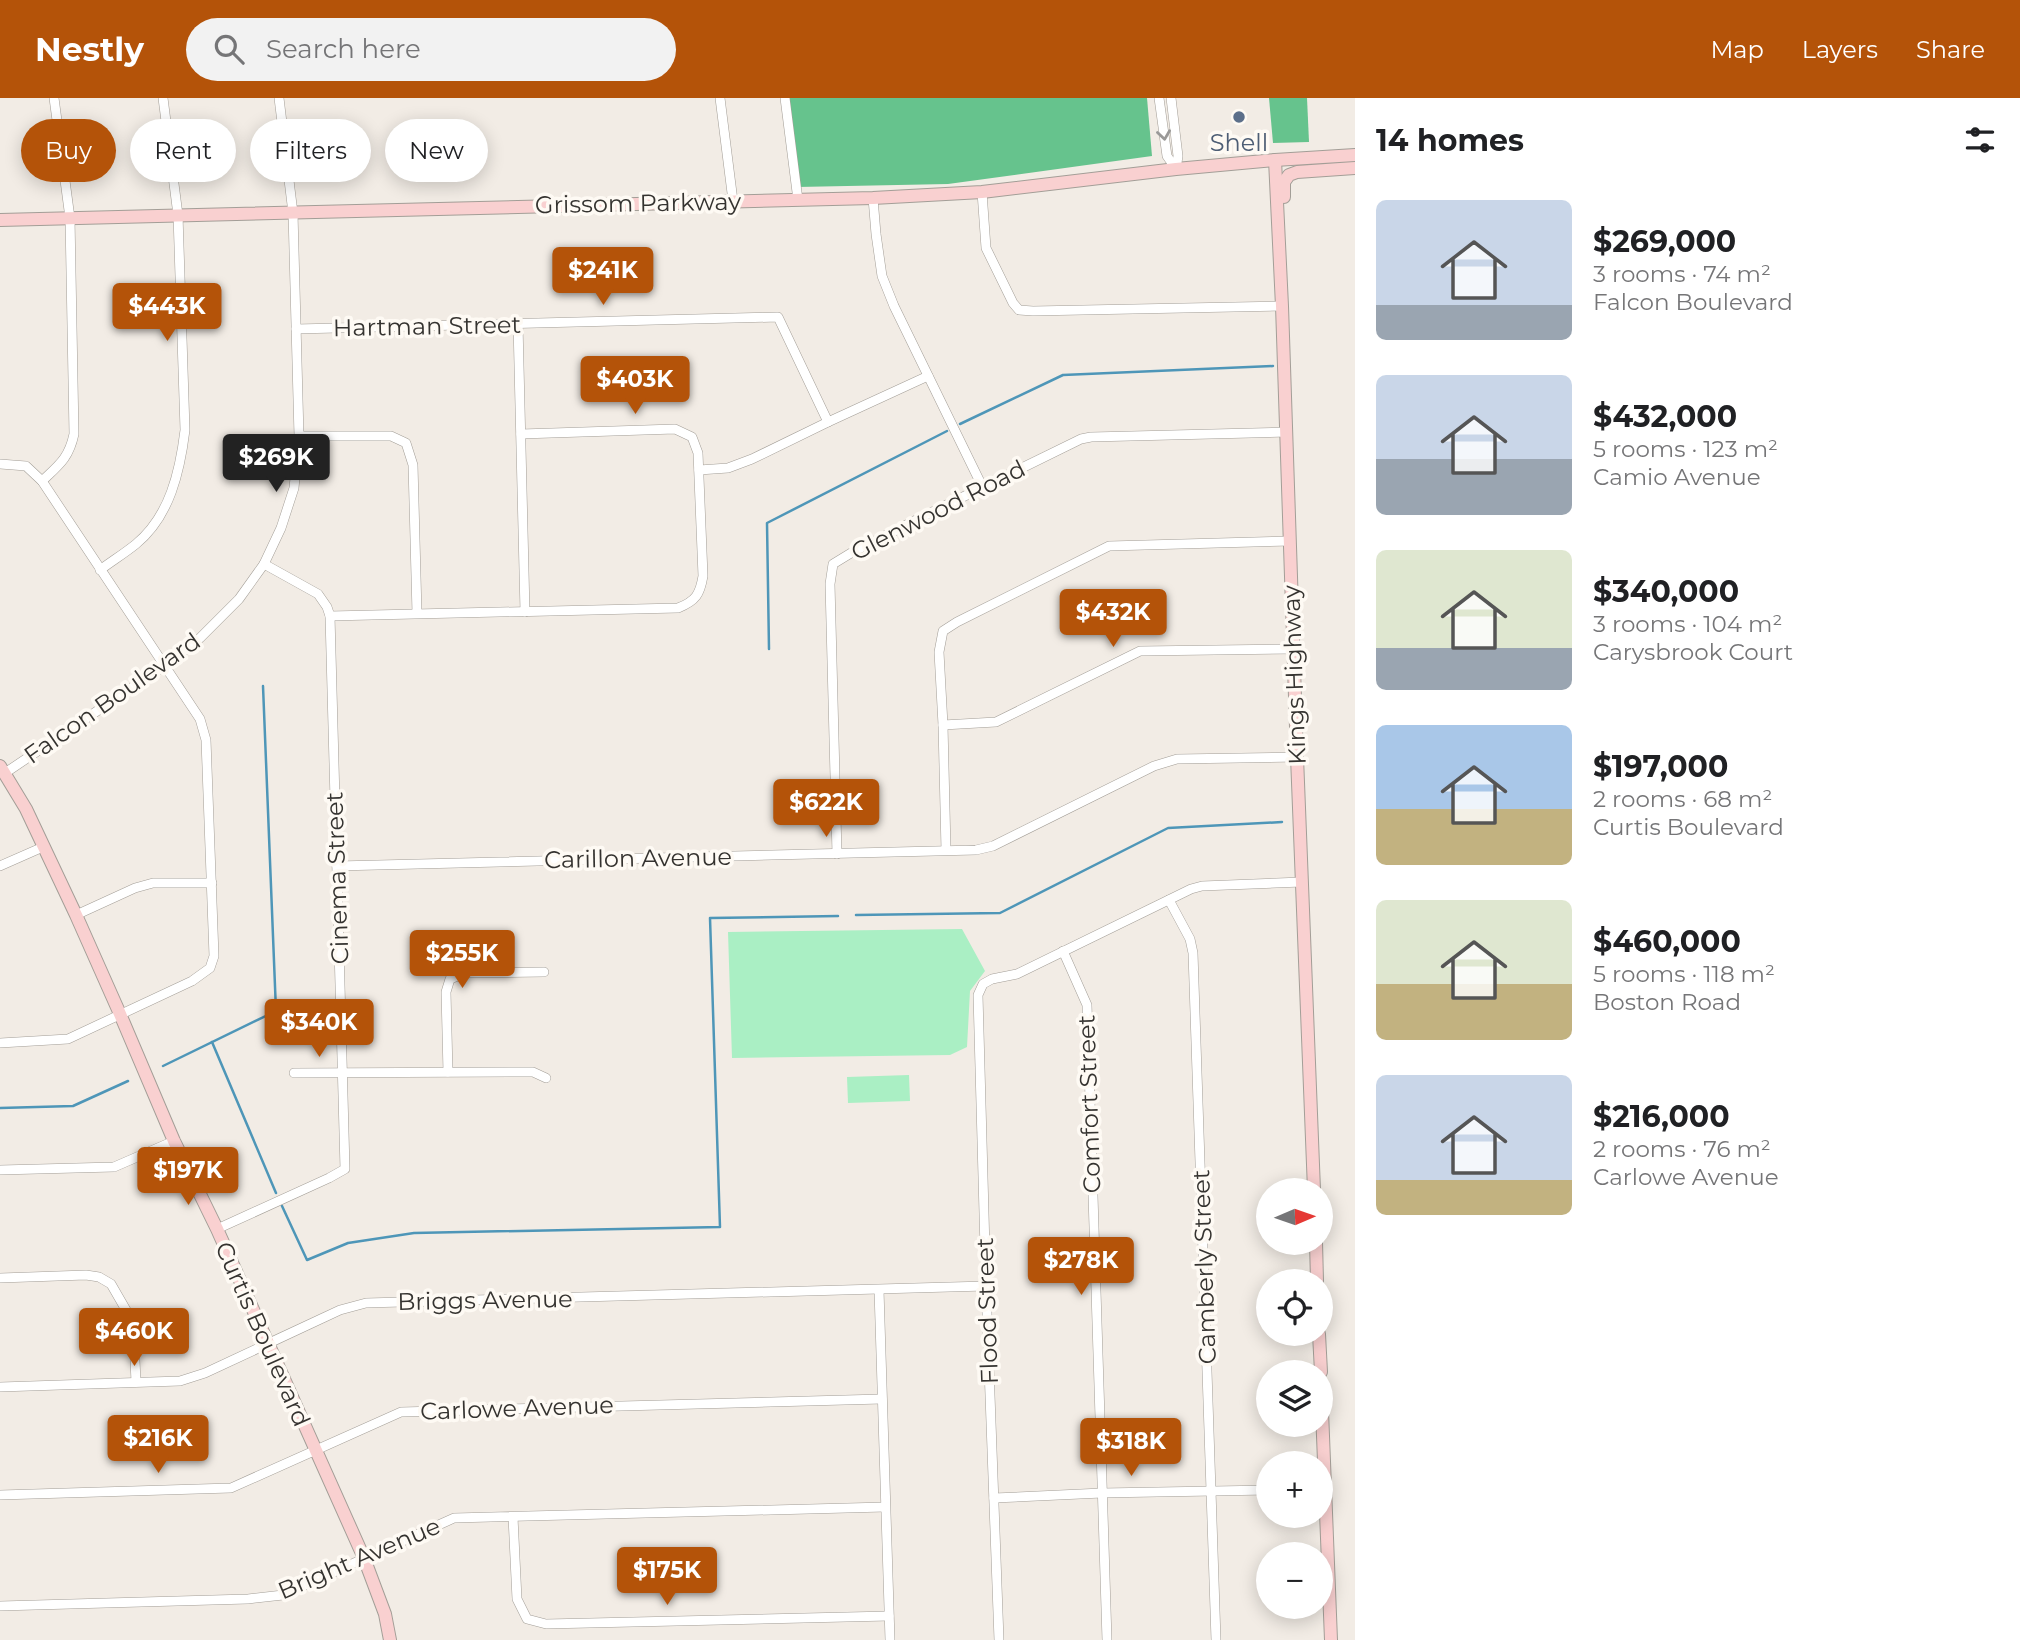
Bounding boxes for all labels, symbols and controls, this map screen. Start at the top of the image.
search box [186,18,676,81]
text: Nestly [35,29,144,69]
icon: search [210,30,248,68]
text: Search here [266,33,421,65]
text: Map [1710,35,1764,64]
text: Layers [1802,35,1878,64]
text: Share [1916,35,1985,64]
marker: Shell [1231,109,1247,125]
chip: Buy [21,119,116,182]
chip: Rent [130,119,236,182]
chip: Filters [250,119,371,182]
chip: New [385,119,488,182]
icon: filters [1961,121,1999,159]
text: 14 homes [1376,122,1524,159]
place label: Shell [1210,128,1268,157]
one-way arrow [1157,129,1172,140]
street label: Grissom Parkway [535,187,741,219]
text: $269,000 [1593,223,1736,260]
icon: home [1432,228,1516,312]
pin: $241K [554,248,652,307]
text: $241K [568,256,638,284]
text: 3 rooms · 74 m² [1593,260,1771,288]
pin: $443K [118,284,216,343]
text: Falcon Boulevard [1593,288,1793,316]
text: $443K [128,292,206,320]
street label: Hartman Street [333,310,522,342]
pin: $403K [586,356,684,416]
text: $403K [597,365,673,393]
text: $432,000 [1593,398,1737,435]
icon: home [1432,403,1516,487]
pin: $269K [227,434,325,494]
text: 5 rooms · 123 m² [1593,435,1778,463]
text: $269K [239,443,313,471]
street label: Glenwood Road [846,454,1030,566]
text: Camio Avenue [1593,463,1761,491]
text: $340,000 [1593,573,1739,610]
icon: home [1432,578,1516,662]
street label: Kings Highway [1276,585,1312,765]
pin: $432K [1064,589,1162,649]
text: $432K [1076,598,1150,626]
text: 3 rooms · 104 m² [1593,610,1782,638]
street label: Falcon Boulevard [18,626,206,770]
text: Carysbrook Court [1593,638,1793,666]
text: $197,000 [1593,748,1728,785]
icon: home [1432,753,1516,837]
pin: $622K [777,780,875,839]
text: 2 rooms · 68 m² [1593,785,1772,813]
text: $622K [789,788,863,816]
street label: Cinema Street [319,791,355,965]
text: Curtis Boulevard [1593,813,1784,841]
street label: Carillon Avenue [544,842,732,874]
text: $460,000 [1593,923,1741,960]
icon: home [1432,928,1516,1012]
pin: $255K [413,930,511,990]
text: $255K [426,939,498,967]
text: 5 rooms · 118 m² [1593,960,1775,988]
text: Boston Road [1593,988,1741,1016]
pin: $340K [270,1000,368,1059]
text: $340K [281,1008,357,1036]
street label: Comfort Street [1071,1014,1107,1194]
text: $216,000 [1593,1098,1730,1135]
icon: home [1432,1103,1516,1187]
text: 2 rooms · 76 m² [1593,1135,1771,1163]
pin: $197K [139,1148,237,1207]
text: $197K [153,1156,223,1184]
text: Carlowe Avenue [1593,1163,1779,1191]
street label: Camberly Street [1186,1169,1222,1365]
north arrow [1256,1178,1334,1255]
map controls [1256,1178,1333,1619]
street label: Curtis Boulevard [209,1237,317,1431]
street label: Flood Street [970,1237,1004,1385]
pin: $278K [1032,1238,1130,1297]
text: $278K [1044,1246,1118,1274]
button: locate [1256,1269,1333,1346]
street label: Briggs Avenue [397,1284,573,1316]
pin: $460K [85,1308,183,1368]
text: $460K [95,1317,173,1345]
button: layers [1256,1360,1333,1437]
street label: Carlowe Avenue [420,1390,614,1426]
pin: $216K [109,1416,207,1475]
pin: $318K [1082,1418,1180,1478]
text: $216K [124,1424,192,1452]
text: $318K [1096,1427,1166,1455]
button: + [1256,1451,1333,1528]
street label: Bright Avenue [274,1511,444,1605]
button: − [1256,1542,1333,1619]
pin: $175K [618,1548,716,1607]
text: $175K [633,1556,701,1584]

